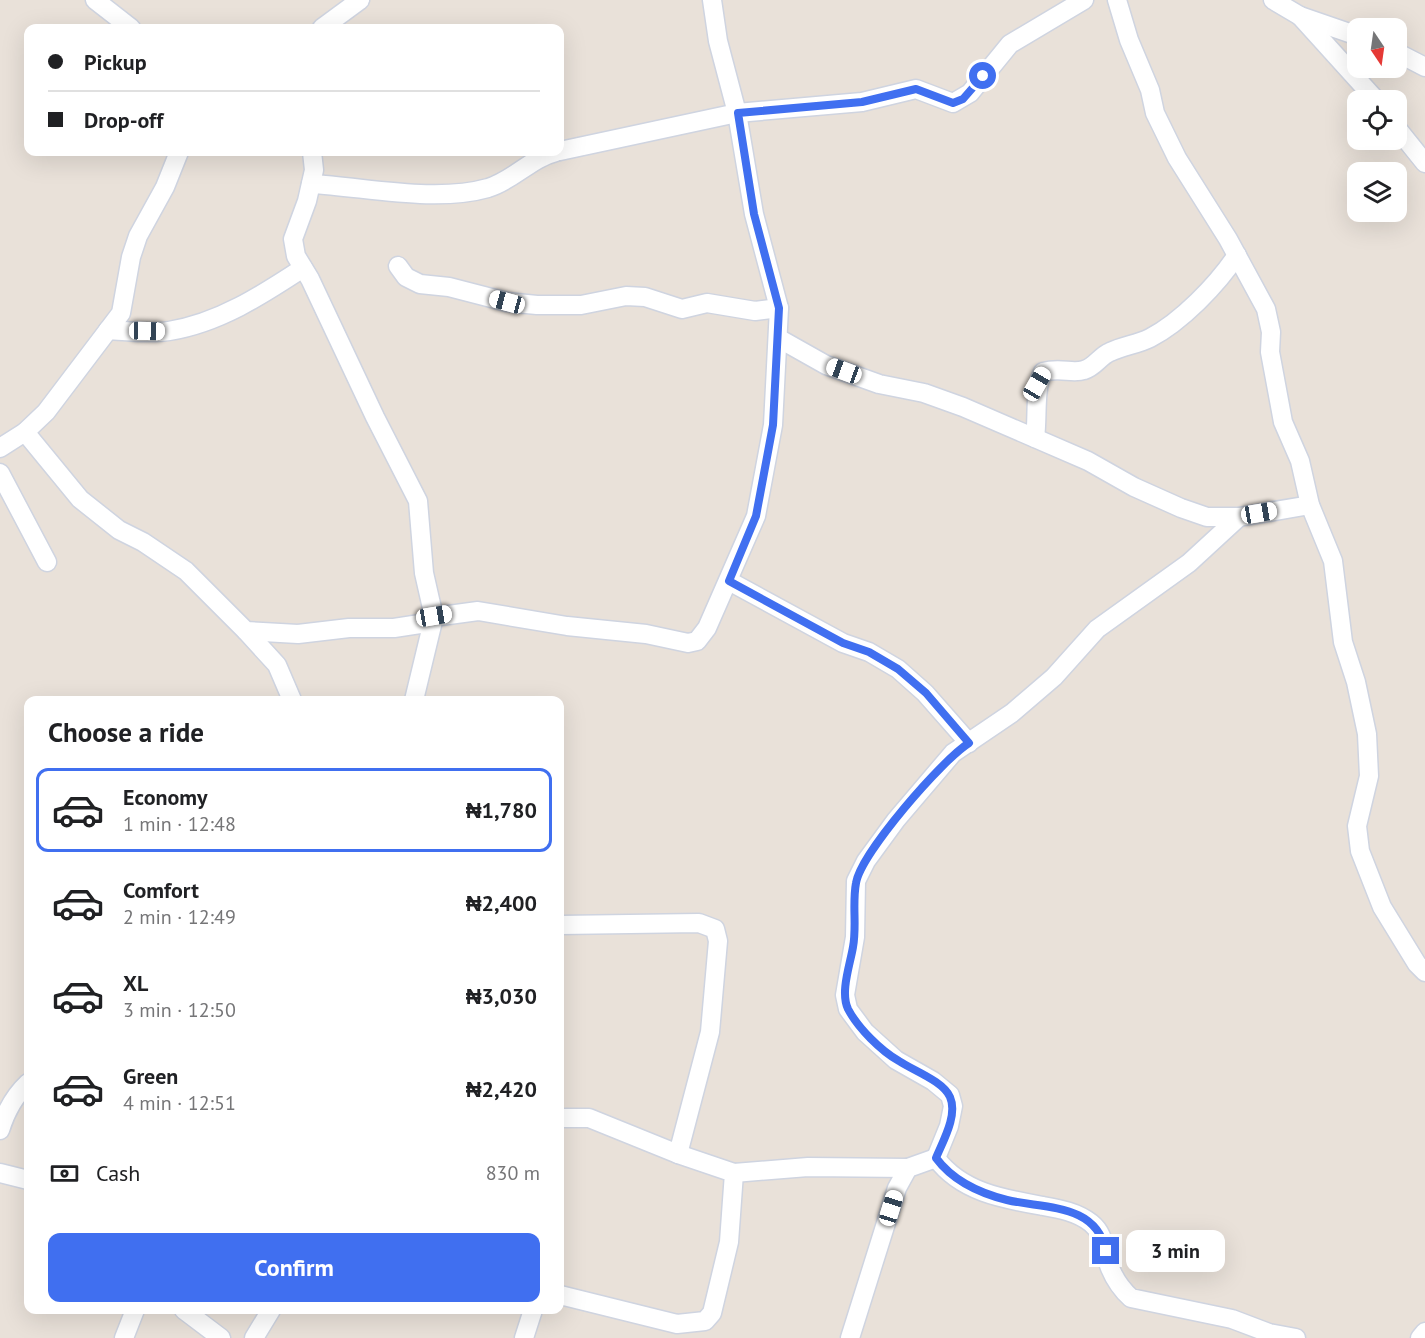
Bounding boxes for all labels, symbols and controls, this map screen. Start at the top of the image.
north arrow [1347,18,1407,78]
map controls [1347,18,1407,222]
text: Pickup [84,48,147,76]
route start [969,62,996,89]
button: locate [1347,90,1407,150]
text: Drop-off [84,106,163,134]
button: layers [1347,162,1407,222]
car [487,289,527,315]
car [129,322,165,340]
car [824,356,864,386]
car [1020,364,1054,404]
car [1240,501,1278,525]
car [415,604,453,628]
text: Choose a ride [48,715,204,749]
icon: car [51,783,105,837]
text: Economy [123,783,207,811]
text: ₦1,780 [466,796,537,824]
text: 1 min · 12:48 [123,811,236,837]
icon: car [51,876,105,930]
text: Comfort [123,876,199,904]
text: ₦2,400 [466,889,537,917]
text: 2 min · 12:49 [123,904,236,930]
icon: car [51,969,105,1023]
text: XL [123,969,148,997]
text: ₦3,030 [466,982,537,1010]
text: 3 min · 12:50 [123,997,236,1023]
icon: car [51,1062,105,1116]
text: Green [123,1062,178,1090]
text: ₦2,420 [466,1075,537,1103]
text: 4 min · 12:51 [123,1090,236,1116]
icon: cash [48,1157,81,1190]
text: Cash [96,1159,140,1187]
text: 830 m [486,1160,540,1186]
car [877,1188,905,1228]
callout: 3 min [1127,1230,1226,1272]
button: Confirm [48,1233,540,1302]
route end [1092,1237,1119,1264]
text: 3 min [1151,1238,1200,1264]

